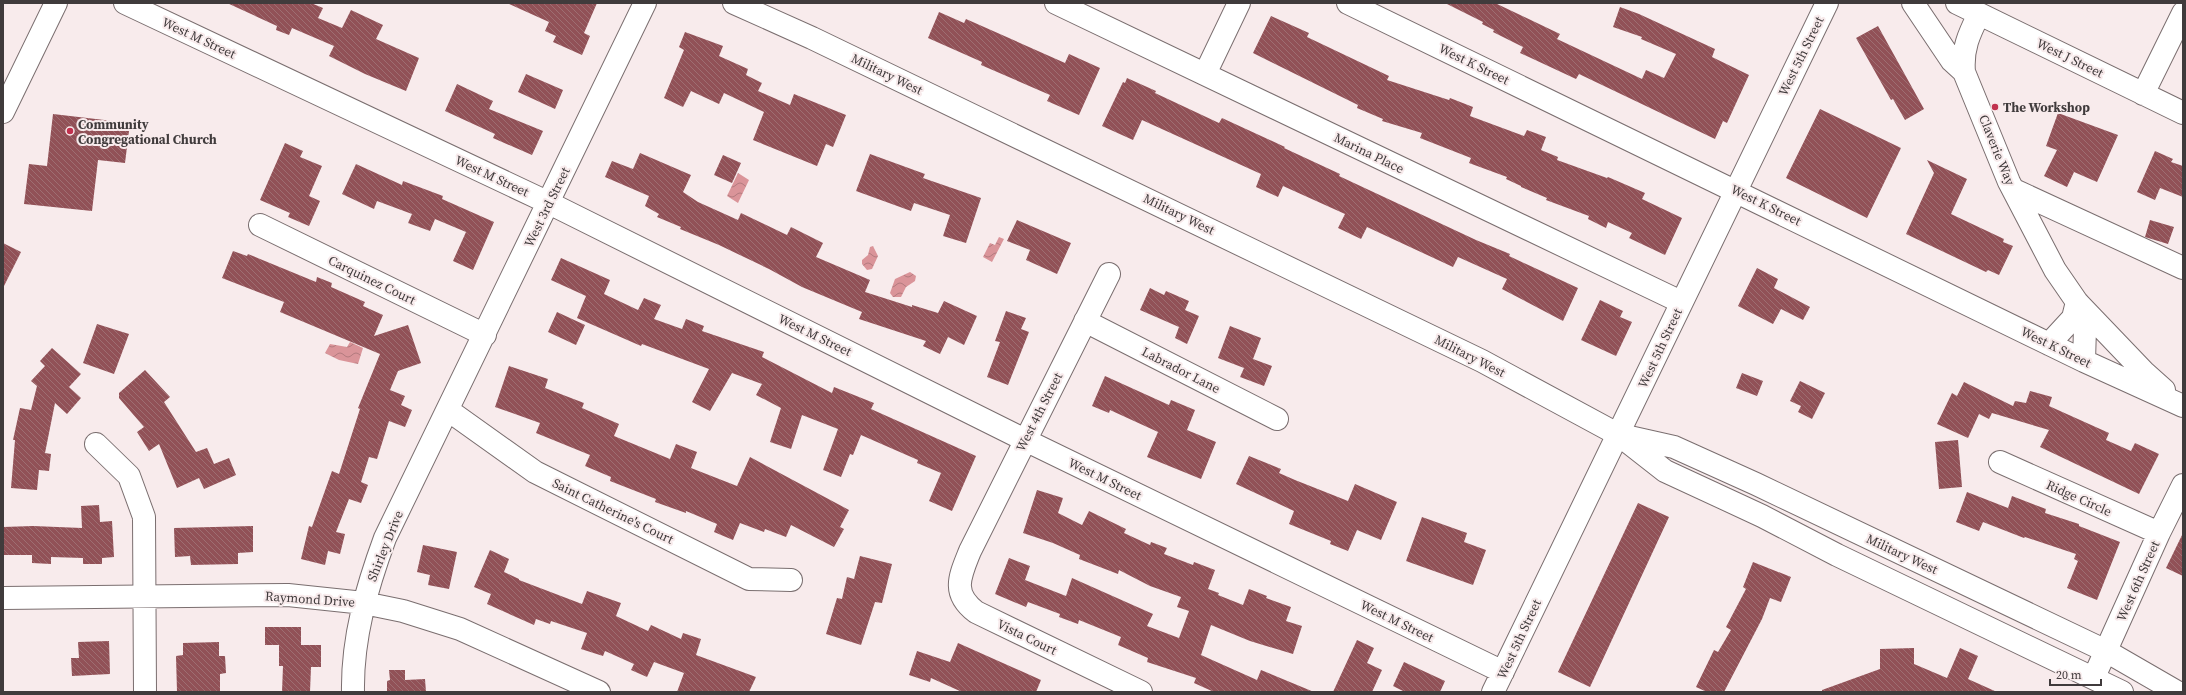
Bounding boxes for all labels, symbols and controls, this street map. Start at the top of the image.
street label: West 5th Street [1774,13,1828,99]
street label: West M Street [159,14,239,63]
street label: West J Street [2034,34,2107,82]
street label: West K Street [1436,40,1513,89]
street label: Military West [849,49,926,99]
place label: The Workshop [2003,99,2090,116]
marker: The Workshop [1990,102,2000,112]
street label: Claverie Way [1975,112,2019,188]
place label: Community Congregational Church [78,116,217,148]
marker: Community Congregational Church [65,126,75,136]
street label: Marina Place [1331,129,1407,177]
street label: West M Street [452,152,532,201]
street label: West 3rd Street [520,163,574,250]
street label: West K Street [1728,181,1805,230]
street label: Military West [1141,189,1218,239]
street label: Carquinez Court [326,252,419,309]
street label: West 5th Street [1634,305,1686,391]
street label: West M Street [776,310,855,360]
street label: West K Street [2018,323,2095,372]
street label: Military West [1432,331,1509,381]
street label: Labrador Lane [1139,343,1223,397]
street label: West 4th Street [1012,369,1067,454]
street label: West M Street [1066,454,1145,504]
street label: Saint Catherine's Court [550,474,677,548]
street label: Ridge Circle [2044,476,2115,520]
street label: Shirley Drive [363,508,407,584]
street label: Military West [1863,530,1941,578]
street label: West 6th Street [2113,537,2164,624]
street label: Raymond Drive [264,587,356,611]
street label: West M Street [1358,596,1437,646]
street label: West 5th Street [1493,596,1545,682]
street label: Vista Court [994,615,1060,659]
scale bar [2050,661,2101,687]
text: 20 m [2056,667,2082,683]

